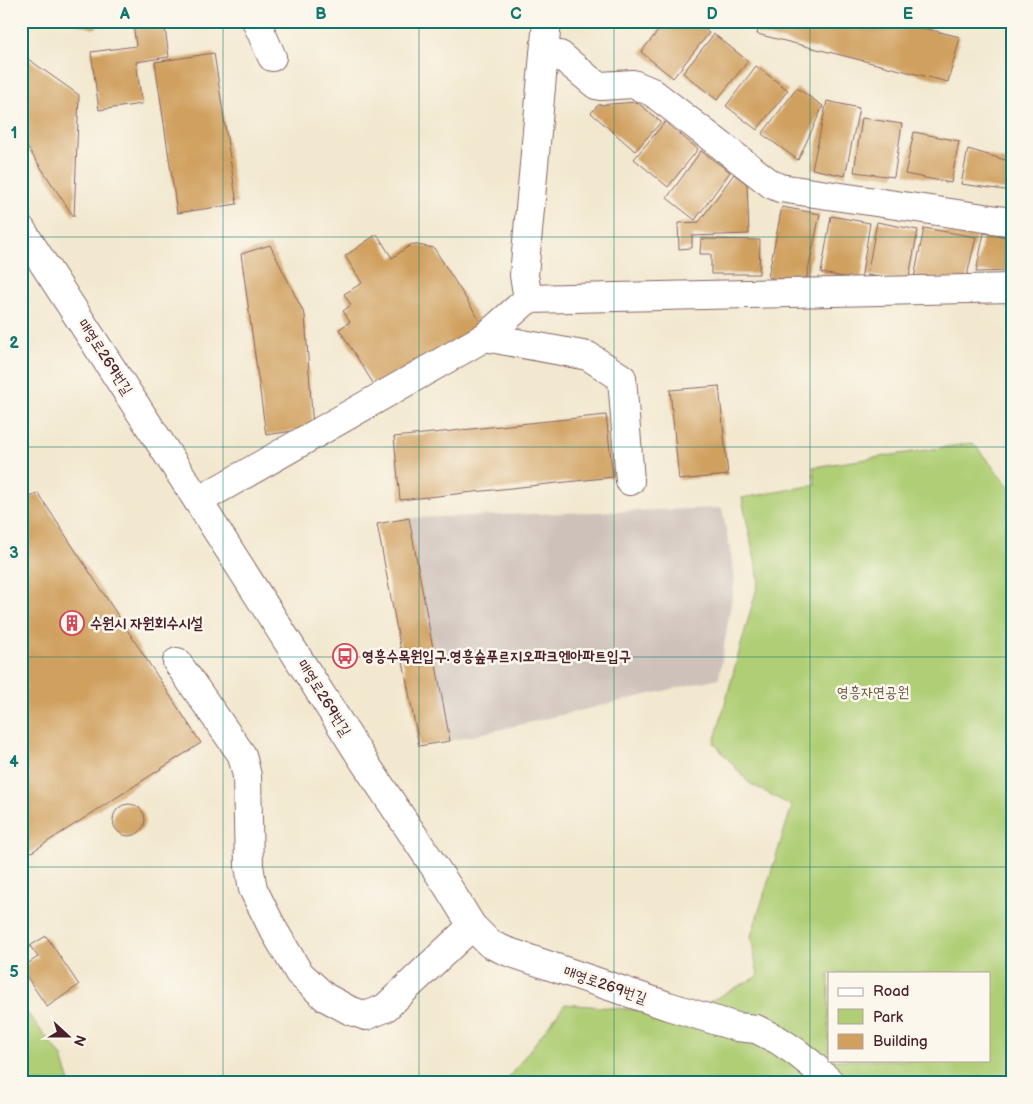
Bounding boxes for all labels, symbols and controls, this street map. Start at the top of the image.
text: A [119,5,130,24]
text: B [315,5,327,24]
text: C [510,5,522,24]
text: D [706,5,718,24]
text: E [903,5,913,24]
text: 1 [11,124,17,143]
street label: 매영로269번길 [73,315,137,399]
text: 2 [9,334,19,353]
text: 3 [9,544,19,563]
building icon: 수원시 자원회수시설 [59,610,85,636]
place label: 수원시 자원회수시설 [90,614,204,633]
bus stop icon: 영흥수목원입구.영흥숲푸르지오파크엔아파트입구 [332,643,358,669]
place label: 영흥수목원입구.영흥숲푸르지오파크엔아파트입구 [362,647,631,666]
street label: 매영로269번길 [293,656,355,740]
park label: 영흥자연공원 [837,683,909,702]
text: 4 [9,753,19,772]
street label: 매영로269번길 [561,962,649,1008]
text: 5 [9,963,19,982]
legend [828,972,990,1062]
text: Road [873,982,909,1001]
text: Park [873,1008,904,1027]
north arrow [42,1012,92,1062]
text: Building [873,1032,928,1051]
text: N [70,1033,89,1048]

